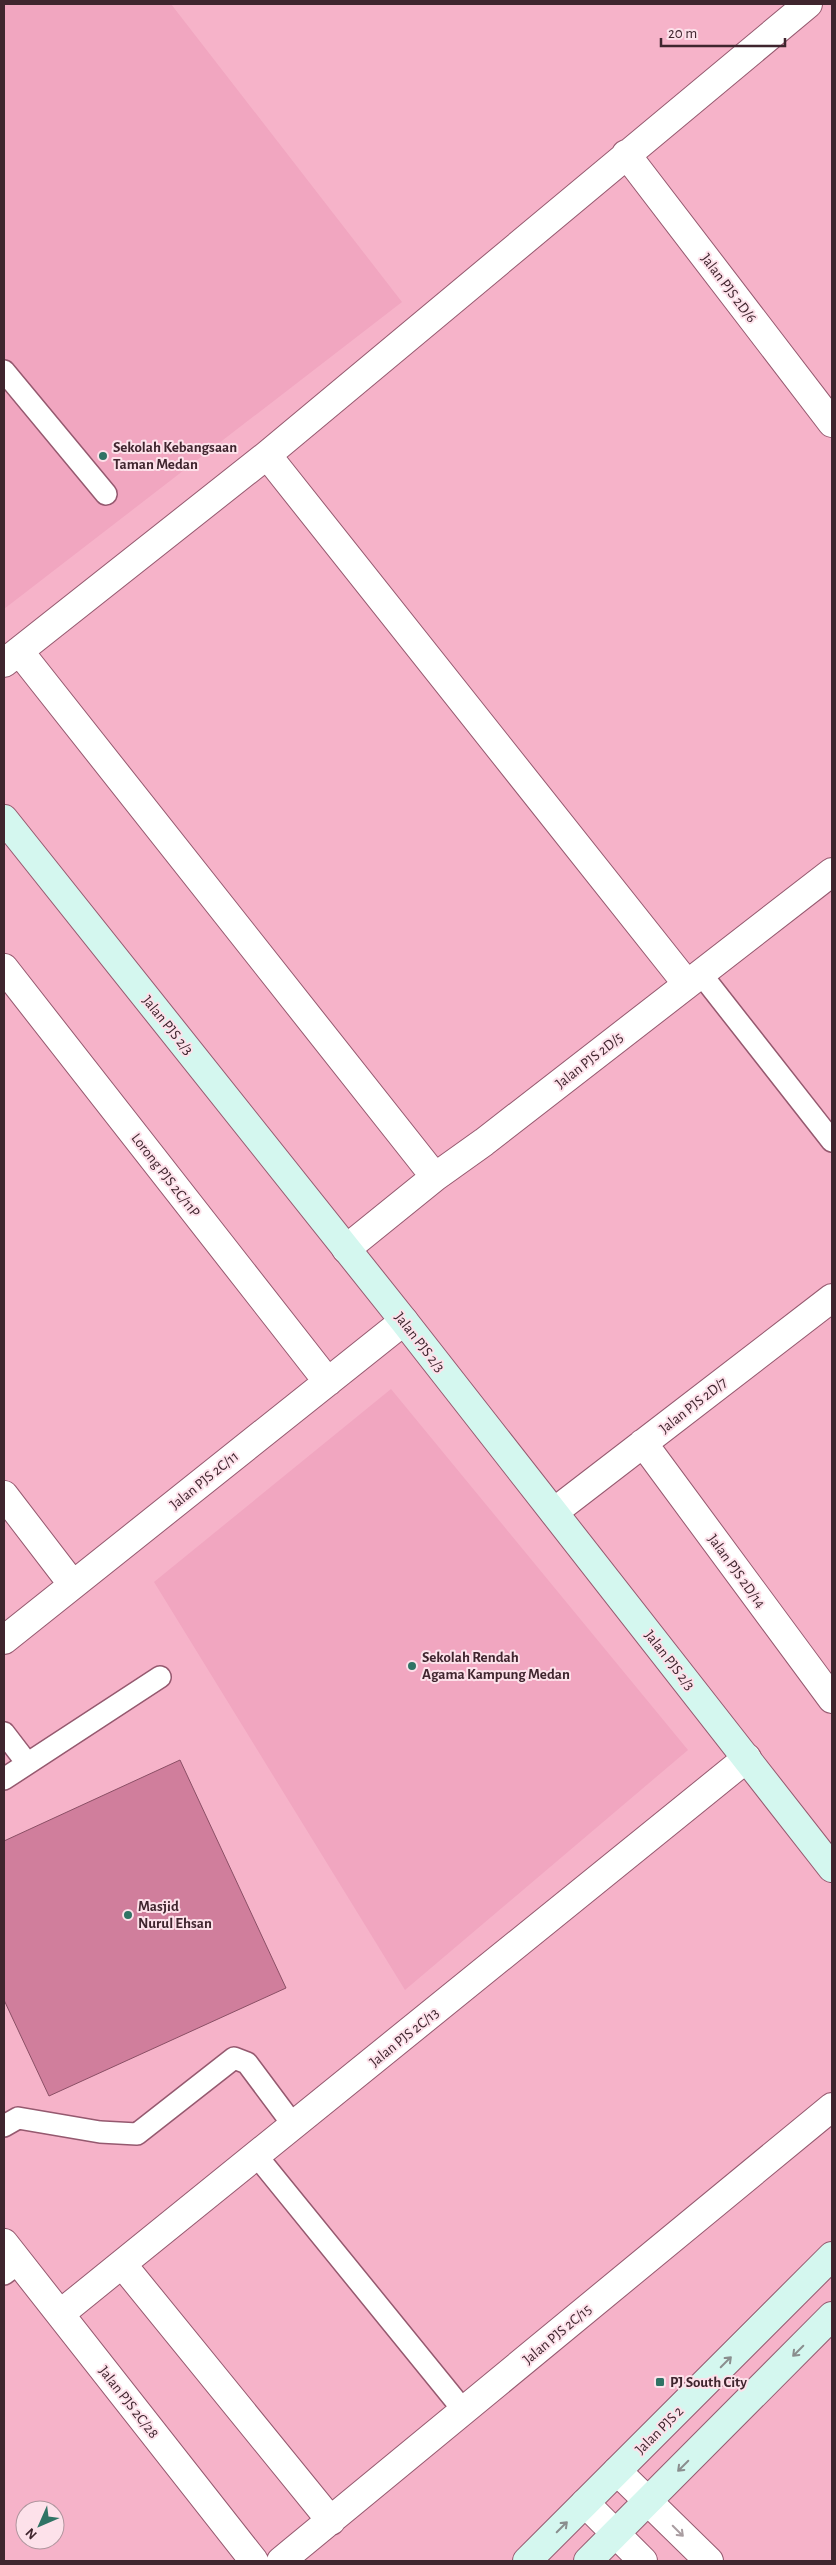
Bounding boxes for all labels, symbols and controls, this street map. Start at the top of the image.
scale bar [661,15,785,47]
text: 20 m [668,26,697,41]
street label: Jalan PJS 2D/6 [698,251,759,326]
place label: Sekolah Kebangsaan Taman Medan [113,440,237,472]
marker: Sekolah Kebangsaan Taman Medan [97,450,109,462]
street label: Jalan PJS 2/3 [139,993,196,1058]
street label: Jalan PJS 2D/5 [553,1030,626,1091]
street label: Lorong PJS 2C/11P [128,1131,203,1220]
street label: Jalan PJS 2/3 [392,1310,447,1375]
street label: Jalan PJS 2D/7 [657,1375,730,1436]
street label: Jalan PJS 2C/11 [167,1448,241,1512]
street label: Jalan PJS 2D/14 [705,1532,768,1611]
street label: Jalan PJS 2/3 [642,1628,697,1693]
place label: Sekolah Rendah Agama Kampung Medan [422,1650,570,1682]
marker: Sekolah Rendah Agama Kampung Medan [406,1660,418,1672]
place label: Masjid Nurul Ehsan [138,1899,212,1931]
marker: Masjid Nurul Ehsan [122,1909,134,1921]
street label: Jalan PJS 2C/13 [367,2005,442,2070]
street label: Jalan PJS 2C/15 [520,2302,594,2367]
one-way arrow [792,2345,804,2357]
one-way arrow [720,2356,732,2368]
street label: Jalan PJS 2C/28 [96,2363,161,2441]
place label: PJ South City [670,2375,747,2390]
marker: PJ South City [654,2376,666,2388]
street label: Jalan PJS 2 [633,2403,686,2457]
one-way arrow [677,2460,689,2472]
north arrow [15,2500,65,2550]
one-way arrow [556,2520,568,2533]
text: N [23,2525,40,2542]
one-way arrow [672,2525,685,2537]

